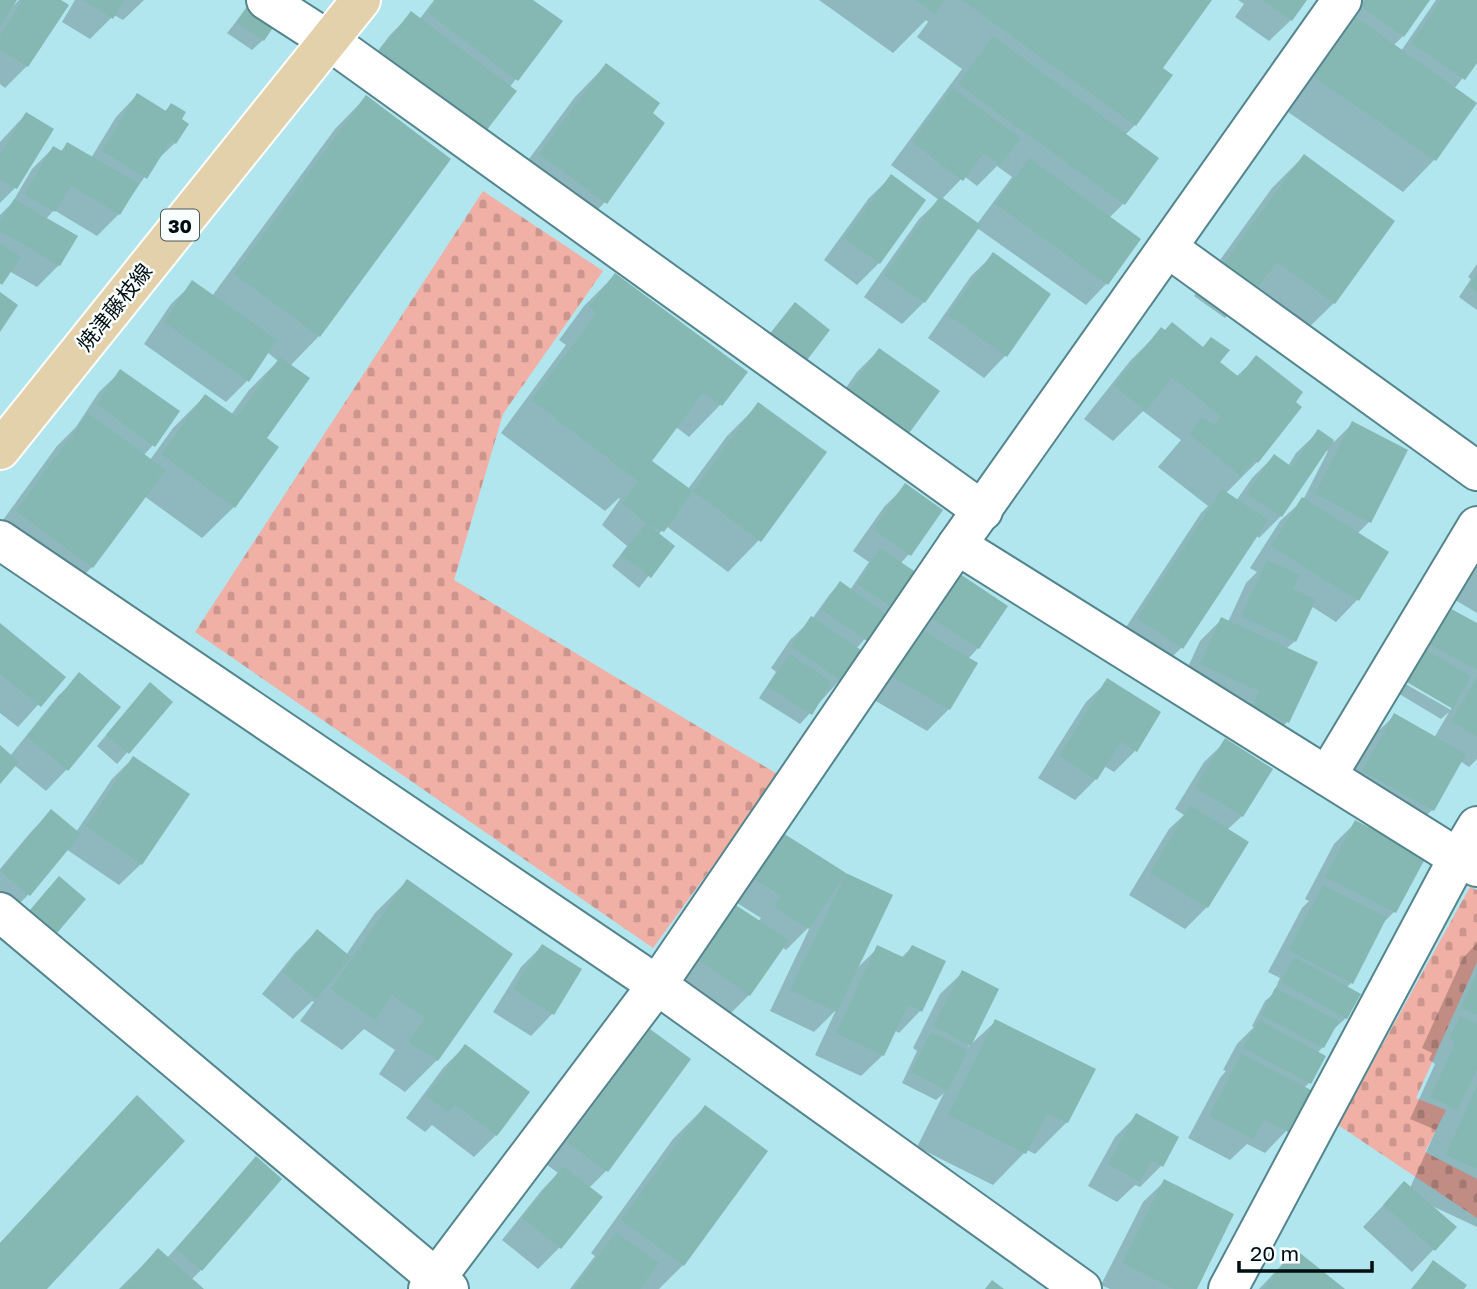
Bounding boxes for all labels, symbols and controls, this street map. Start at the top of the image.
road number: 30 [161,210,199,241]
street label: 焼津藤枝線 [71,258,157,356]
scale bar [1239,1230,1372,1274]
text: 20 m [1250,1240,1299,1266]

